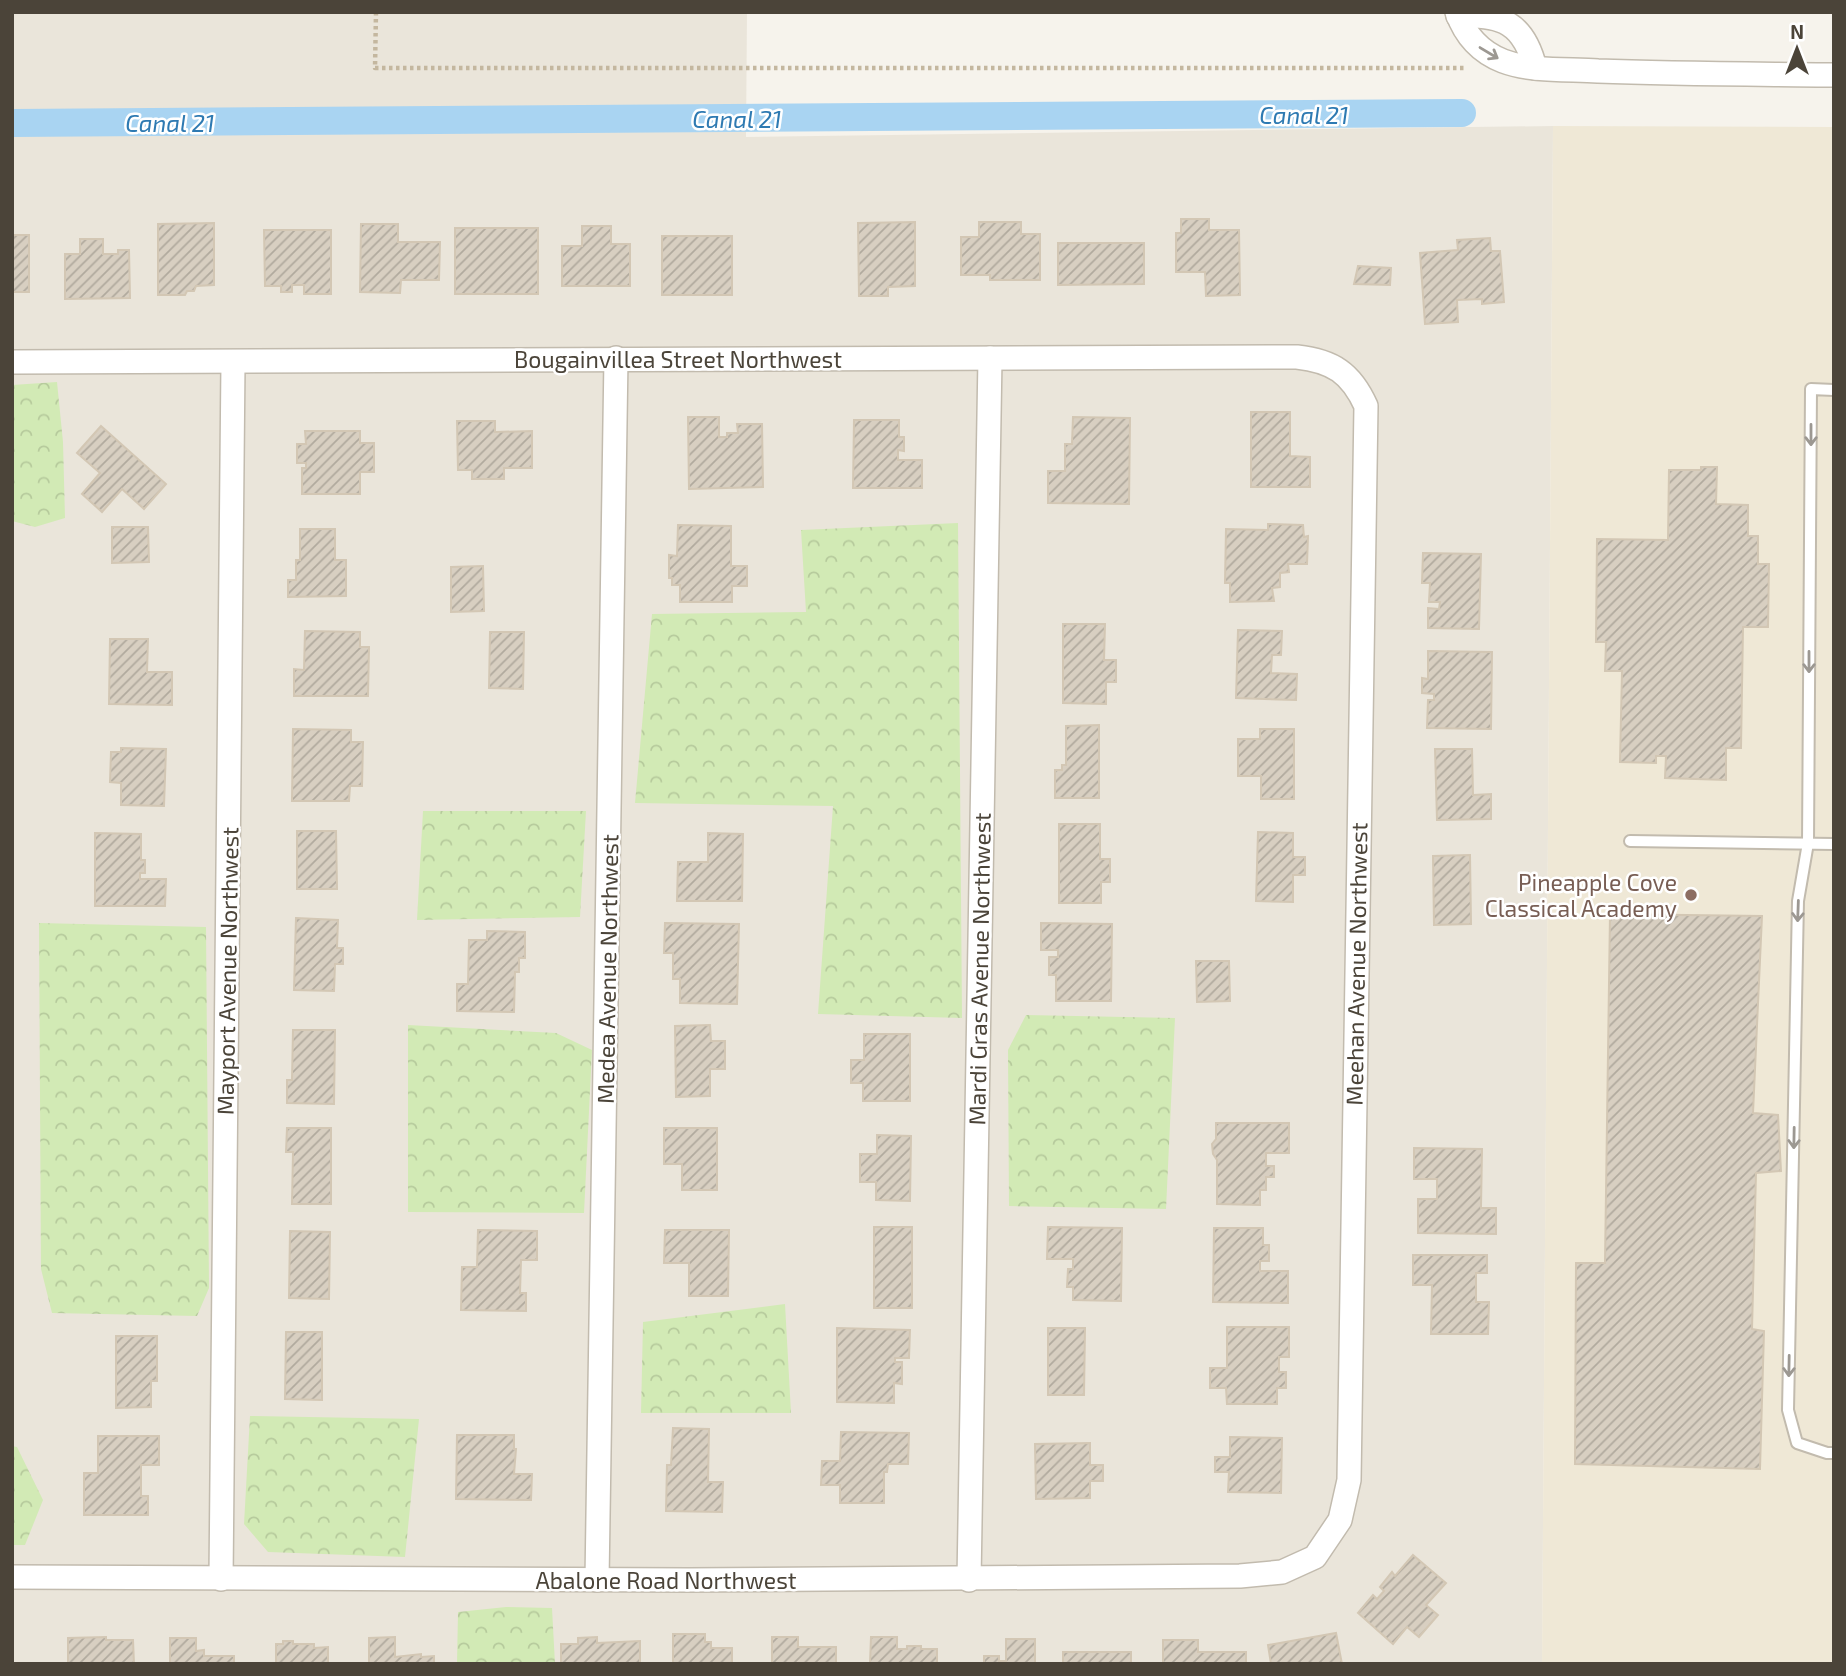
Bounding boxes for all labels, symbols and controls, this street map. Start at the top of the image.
north arrow [1762,14,1832,84]
text: N [1790,20,1804,43]
one-way arrow [1479,46,1499,60]
water label: Canal 21 [1259,100,1349,129]
water label: Canal 21 [692,104,782,133]
water label: Canal 21 [125,108,215,137]
street label: Bougainvillea Street Northwest [514,345,842,373]
one-way arrow [1804,423,1818,446]
one-way arrow [1802,651,1816,674]
street label: Mardi Gras Avenue Northwest [962,812,996,1126]
street label: Meehan Avenue Northwest [1340,822,1372,1106]
street label: Mayport Avenue Northwest [210,826,244,1115]
street label: Medea Avenue Northwest [591,834,623,1104]
place label: Pineapple Cove Classical Academy [1485,868,1677,922]
marker: Pineapple Cove Classical Academy [1683,887,1699,903]
one-way arrow [1792,899,1805,922]
one-way arrow [1787,1126,1800,1149]
one-way arrow [1782,1354,1796,1377]
street label: Abalone Road Northwest [535,1566,797,1594]

